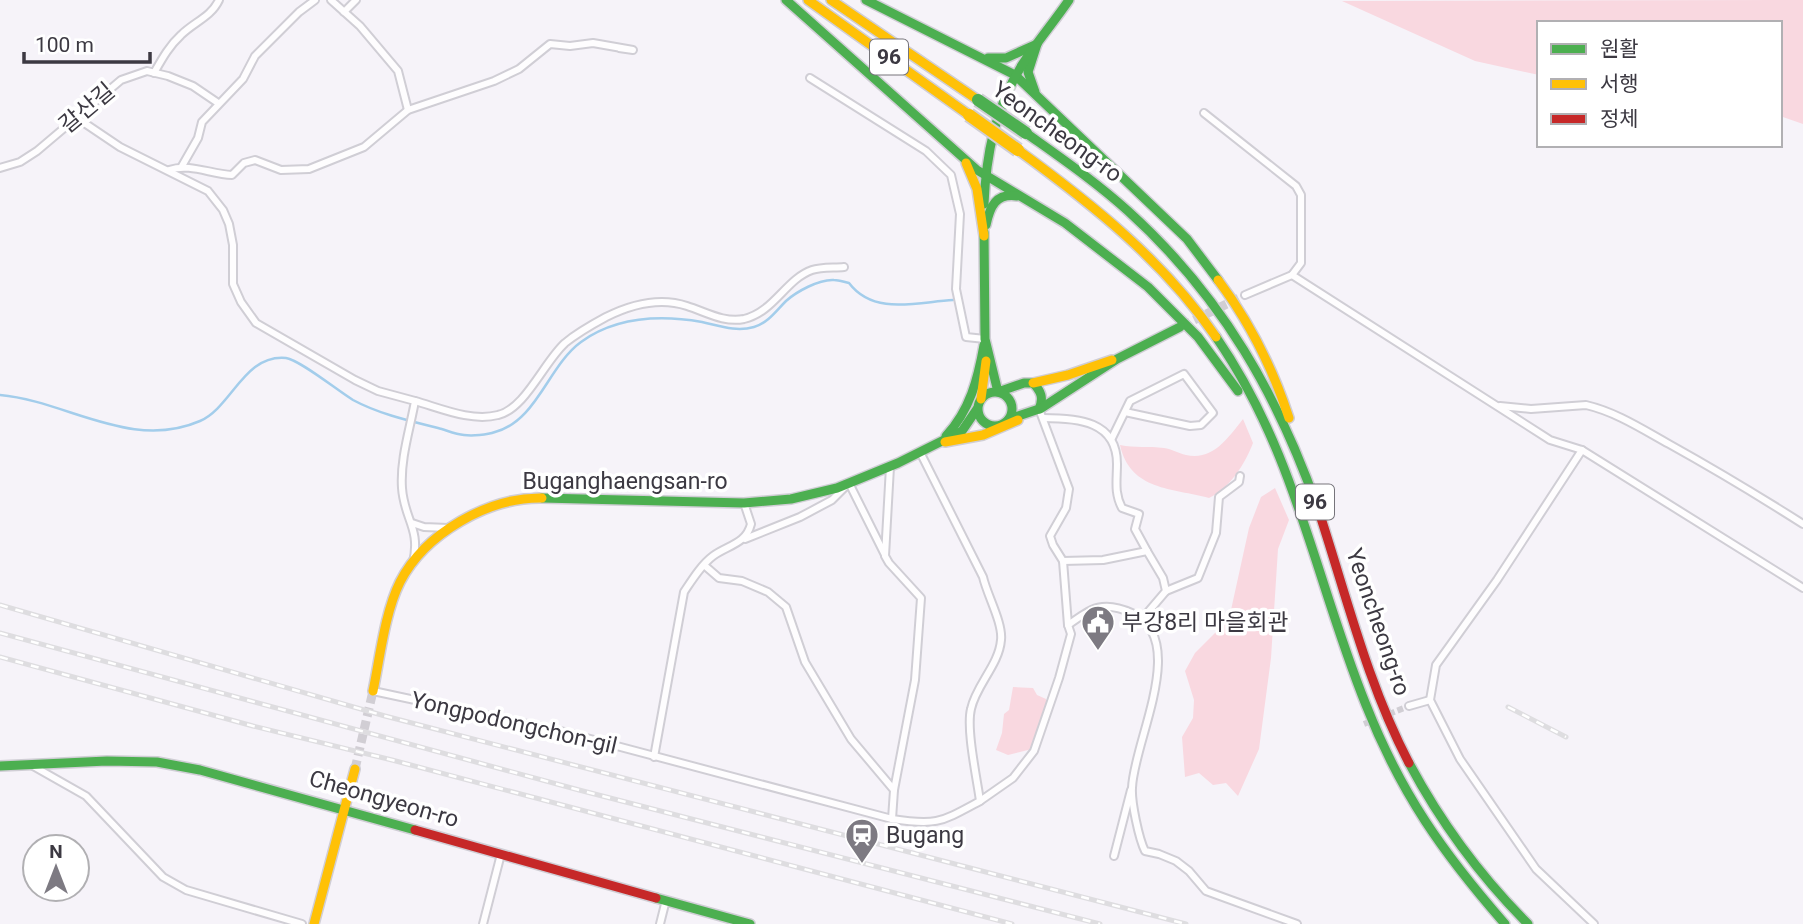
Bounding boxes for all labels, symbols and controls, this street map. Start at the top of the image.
scale bar [24,21,150,65]
legend [1537,21,1782,147]
text: 100 m [35,33,94,57]
text: 원활 [1600,37,1639,61]
road number: 96 [870,40,908,74]
text: 서행 [1600,72,1639,96]
street label: Yeoncheong-ro [987,76,1127,188]
street label: 갈산길 [54,77,120,139]
text: 정체 [1600,107,1639,131]
street label: Buganghaengsan-ro [522,468,728,495]
road number: 96 [1296,484,1334,520]
street label: Yeoncheong-ro [1340,545,1416,699]
public building icon: 부강8리 마을회관 [1079,603,1117,652]
place label: 부강8리 마을회관 [1122,609,1289,636]
street label: Yongpodongchon-gil [408,686,620,760]
street label: Cheongyeon-ro [306,765,462,833]
station icon: Bugang [843,816,881,865]
place label: Bugang [886,822,964,849]
north arrow [21,833,91,903]
text: N [49,840,63,863]

